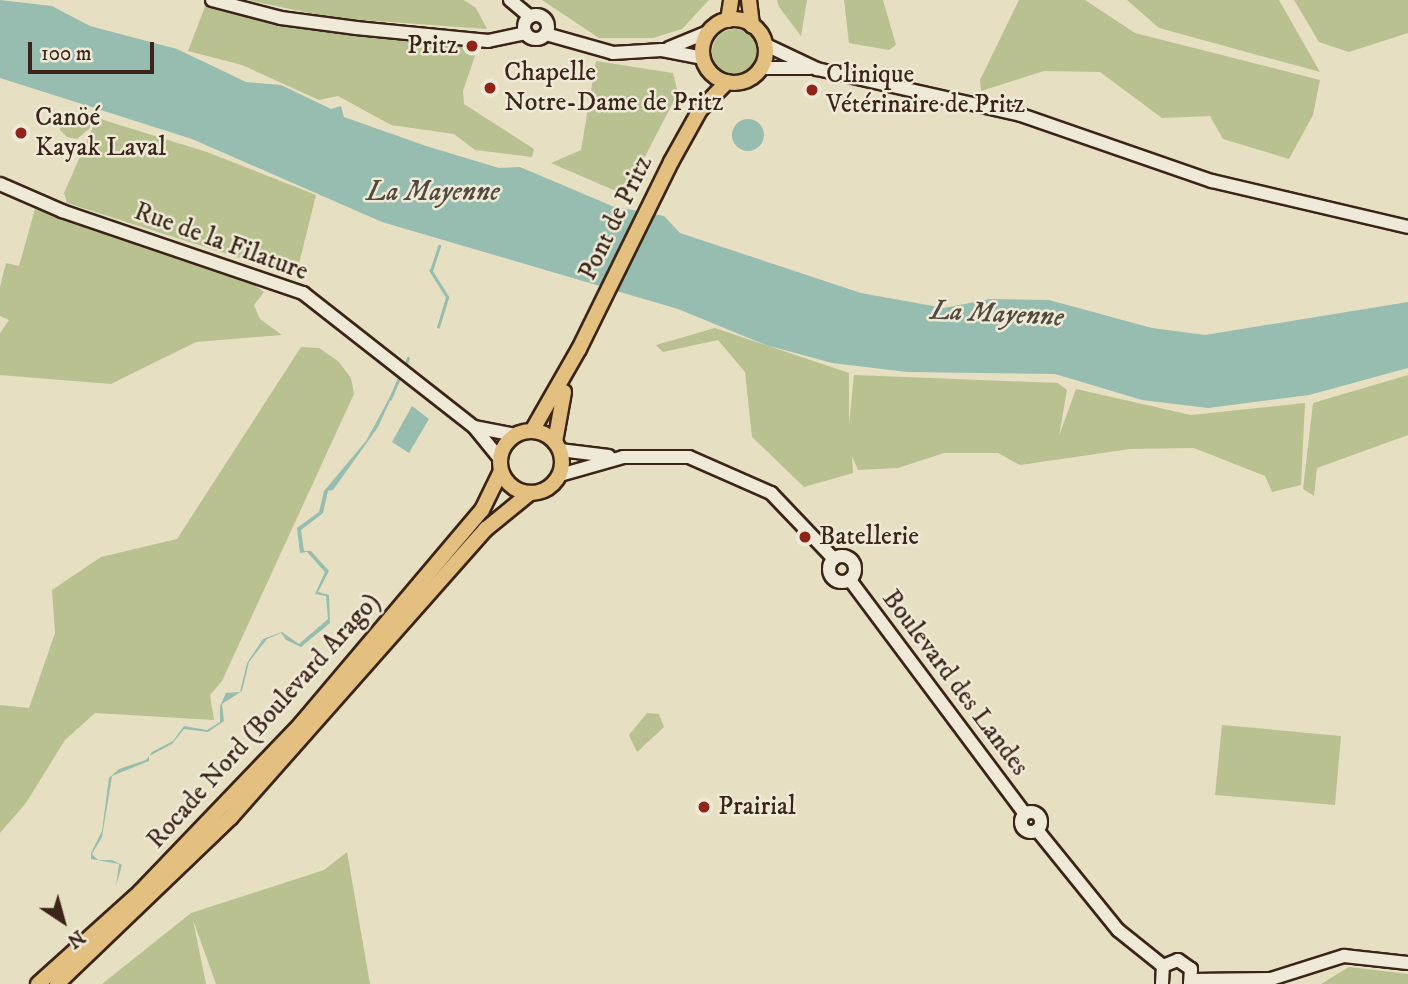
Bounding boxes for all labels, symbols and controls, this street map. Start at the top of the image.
scale bar [32,28,158,72]
place label: Pritz [407,30,458,62]
marker: Pritz [464,38,480,54]
text: 100 m [41,41,92,67]
place label: Chapelle Notre-Dame de Pritz [504,57,723,119]
place label: Clinique Vétérinaire de Pritz [826,59,1025,120]
marker: Chapelle Notre-Dame de Pritz [482,80,498,96]
marker: Clinique Vétérinaire de Pritz [804,82,820,98]
place label: Canöé Kayak Laval [35,102,166,164]
marker: Canöé Kayak Laval [13,125,29,141]
street label: Pont de Pritz [572,151,660,285]
water label: La Mayenne [366,175,500,209]
street label: Rue de la Filature [130,196,312,288]
water label: La Mayenne [930,294,1064,334]
place label: Batellerie [819,521,919,553]
marker: Batellerie [797,529,813,545]
street label: Boulevard des Landes [875,584,1035,782]
street label: Rocade Nord (Boulevard Arago) [141,587,387,855]
place label: Prairial [718,791,796,823]
marker: Prairial [696,799,712,815]
north arrow [28,886,98,956]
text: N [63,924,89,952]

